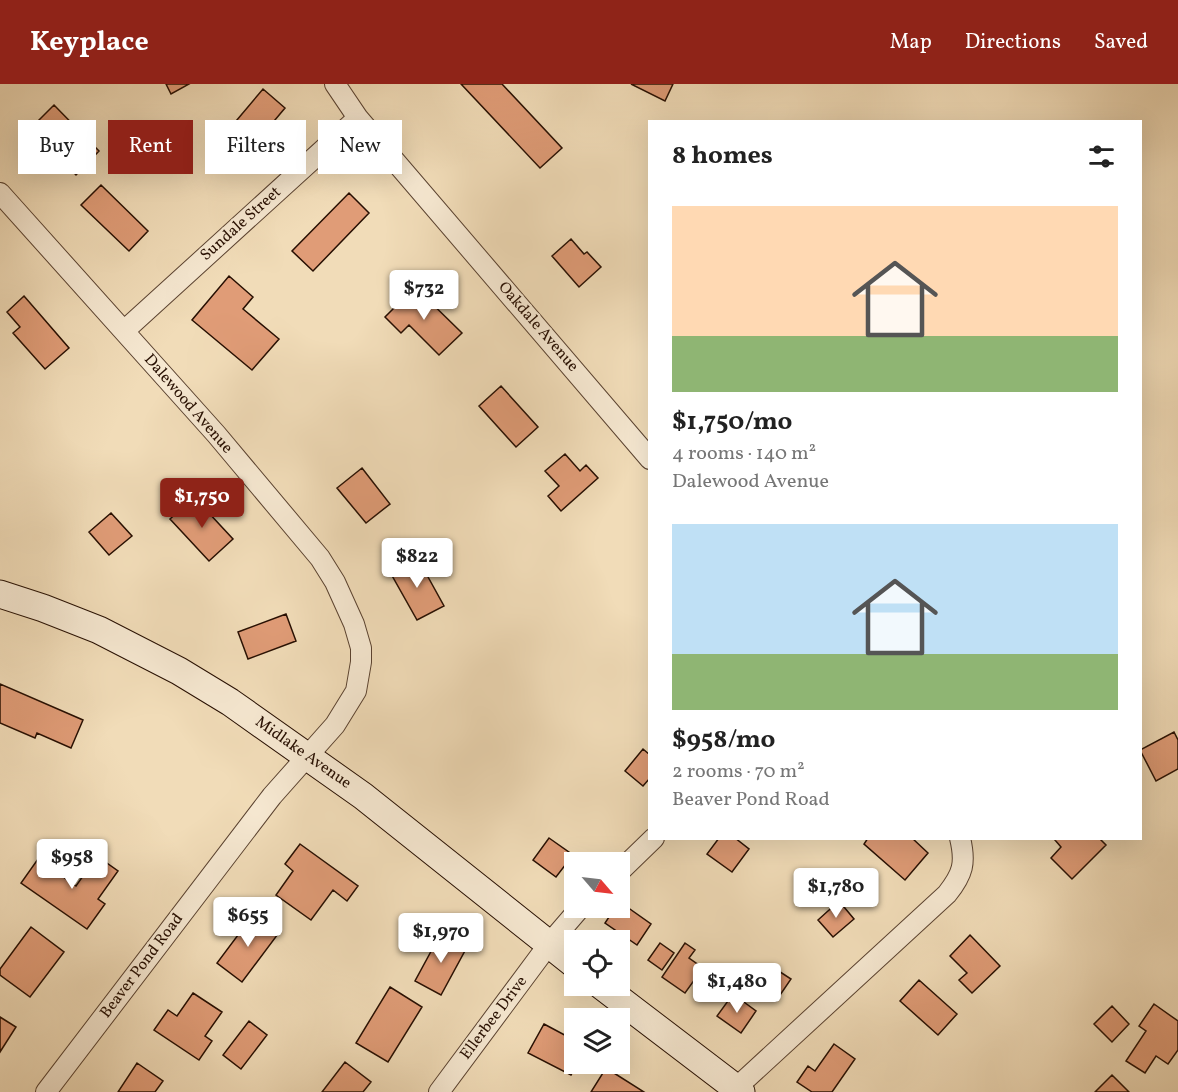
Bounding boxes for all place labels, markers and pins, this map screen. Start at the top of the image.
pin: $732 [388,270,460,321]
pin: $1,750 [153,478,251,529]
pin: $822 [381,538,453,589]
pin: $958 [36,839,108,890]
pin: $1,780 [787,868,885,919]
pin: $655 [212,897,284,948]
pin: $1,970 [392,913,490,964]
pin: $1,480 [688,963,786,1014]

